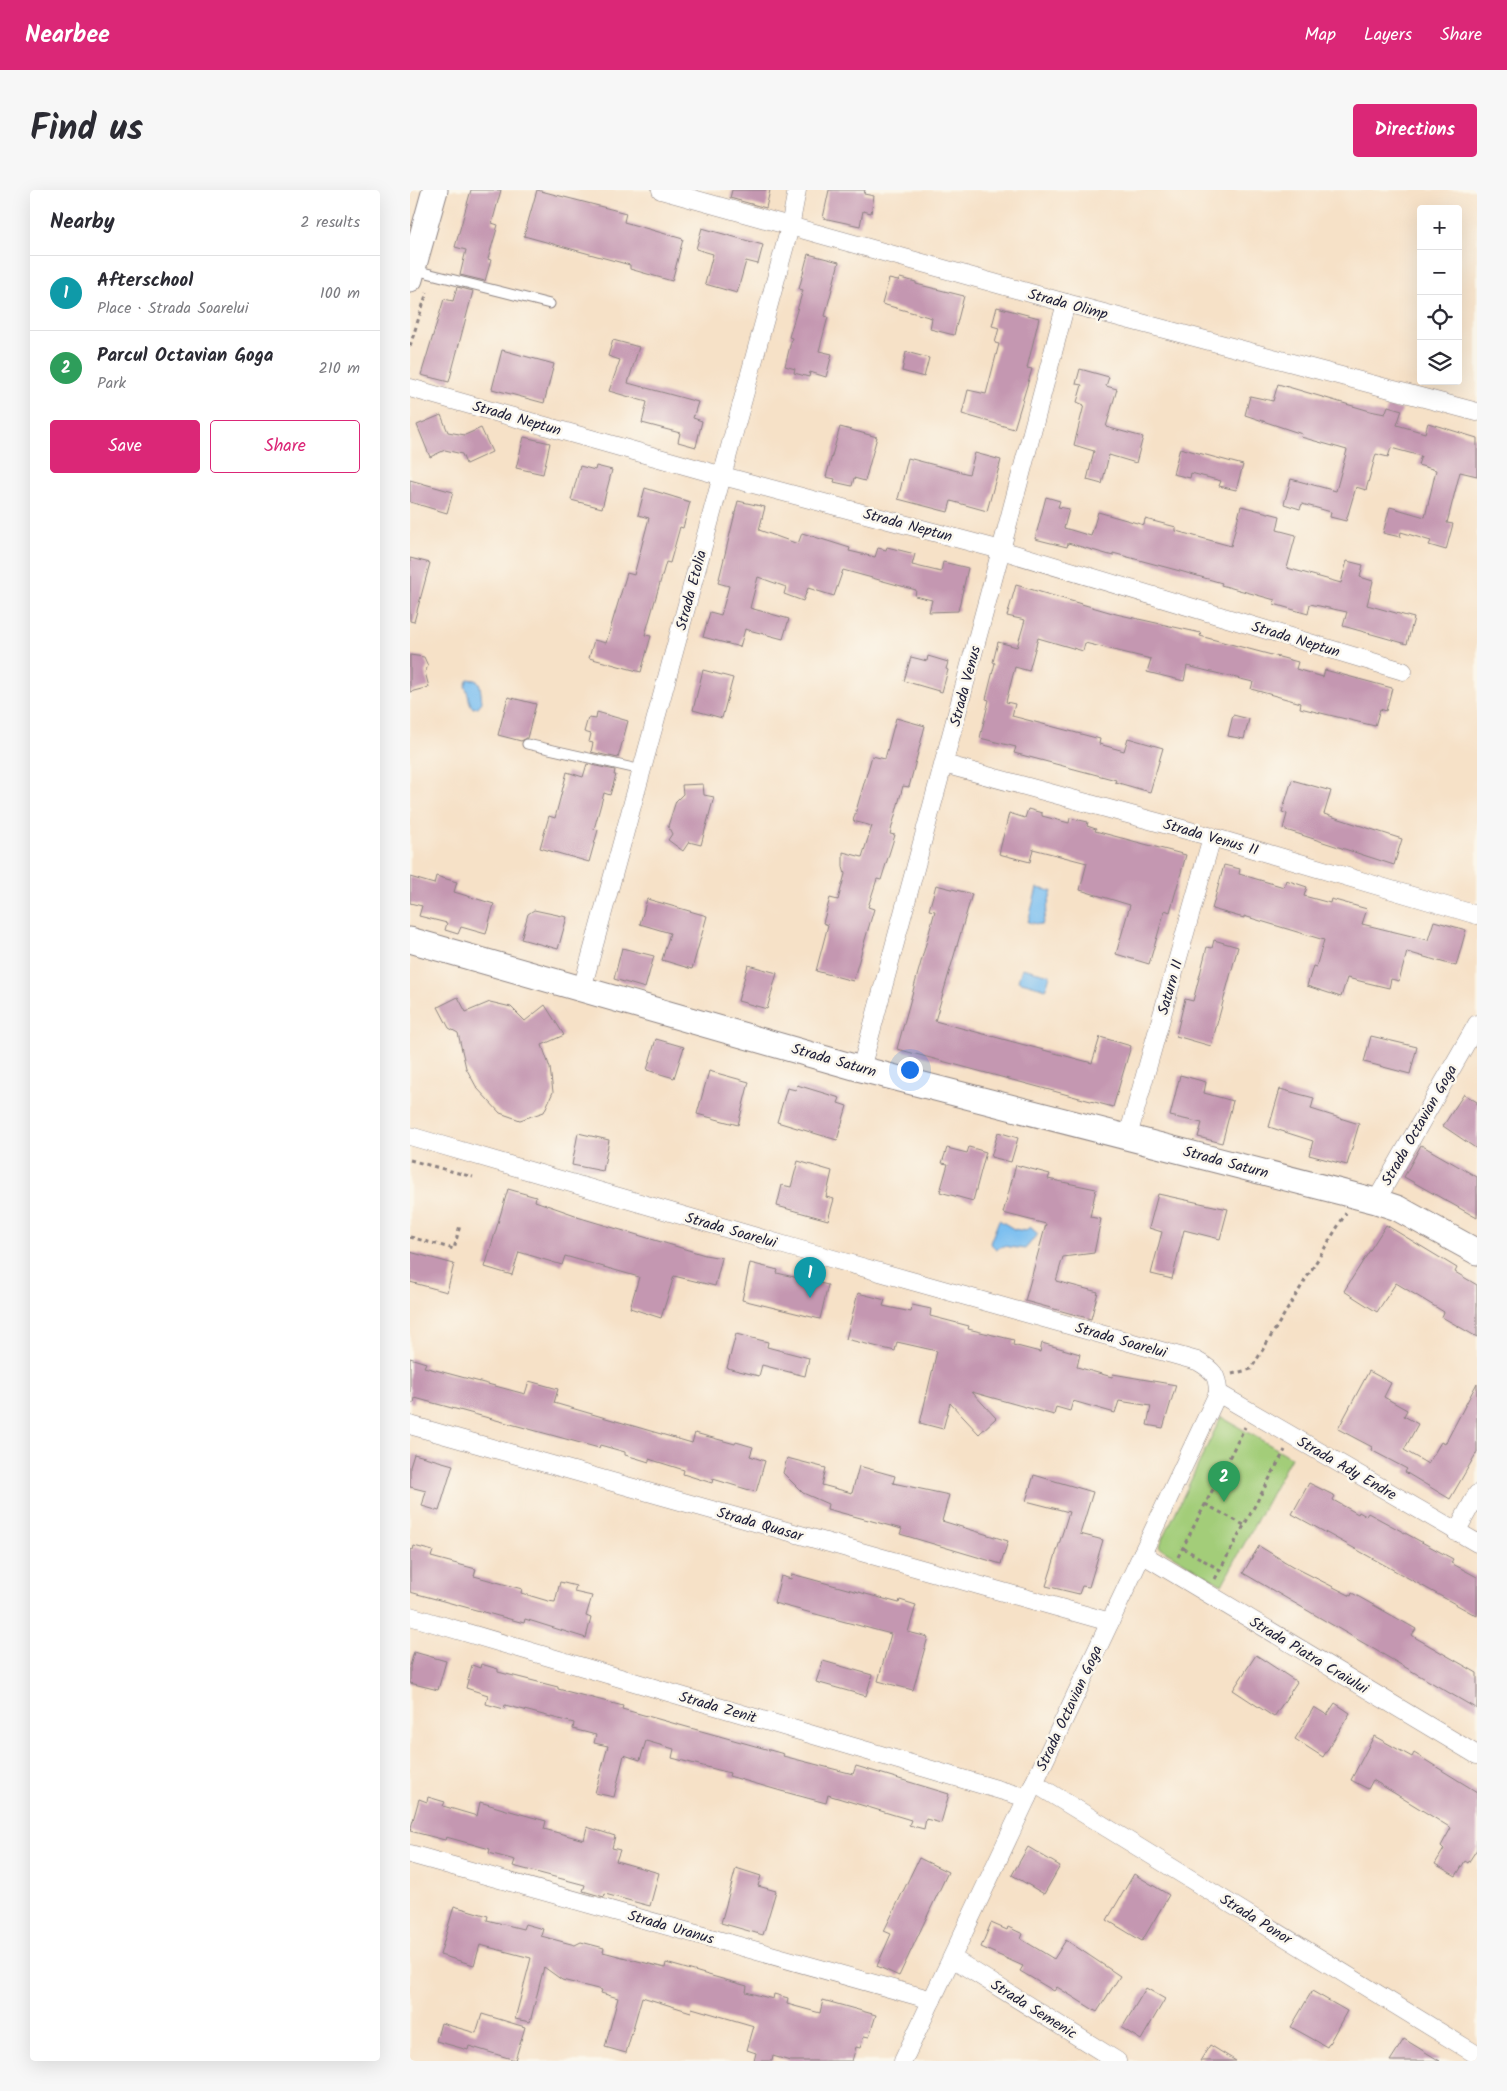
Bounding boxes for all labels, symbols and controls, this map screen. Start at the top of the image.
text: Nearbee [25,16,110,55]
text: Map [1305,21,1336,50]
text: Layers [1364,21,1412,50]
text: Share [1440,21,1482,50]
text: Find us [30,102,143,158]
button: Directions [1353,104,1477,157]
map controls [1417,205,1462,385]
button: + [1417,205,1462,250]
text: Nearby [50,206,115,239]
text: 2 results [300,210,360,235]
button: − [1417,250,1462,295]
text: Afterschool [97,266,193,296]
text: 1 [64,281,68,306]
text: 100 m [320,281,360,306]
street label: Strada Olimp [1025,283,1110,327]
button: locate [1417,295,1462,340]
text: Place · Strada Soarelui [97,296,249,321]
button: layers [1417,340,1462,385]
text: Parcul Octavian Goga [97,341,274,371]
text: 2 [61,356,71,381]
text: 210 m [319,356,360,381]
text: Park [97,371,126,396]
street label: Strada Neptun [469,395,564,443]
button: Save [50,420,200,473]
button: Share [210,420,360,473]
street label: Strada Neptun [860,503,955,549]
street label: Strada Etolia [670,548,714,633]
street label: Strada Neptun [1248,615,1343,665]
street label: Strada Venus [944,643,988,729]
street label: Strada Venus II [1160,813,1261,863]
street label: Saturn II [1152,957,1190,1018]
street label: Strada Saturn [788,1037,879,1085]
your location [897,1057,923,1083]
street label: Strada Octavian Goga [1375,1061,1464,1190]
street label: Strada Saturn [1180,1140,1271,1186]
street label: Strada Soarelui [682,1206,781,1256]
pin: 1 [794,1257,826,1298]
street label: Strada Soarelui [1072,1316,1171,1366]
street label: Strada Ady Endre [1292,1430,1401,1507]
pin: 2 [1208,1461,1240,1502]
street label: Strada Quasar [714,1501,807,1549]
street label: Strada Piatra Craiului [1244,1611,1374,1702]
street label: Strada Octavian Goga [1030,1642,1110,1775]
street label: Strada Zenit [676,1685,760,1731]
street label: Strada Ponor [1215,1888,1297,1952]
street label: Strada Uranus [625,1904,717,1952]
street label: Strada Semenic [986,1974,1082,2046]

